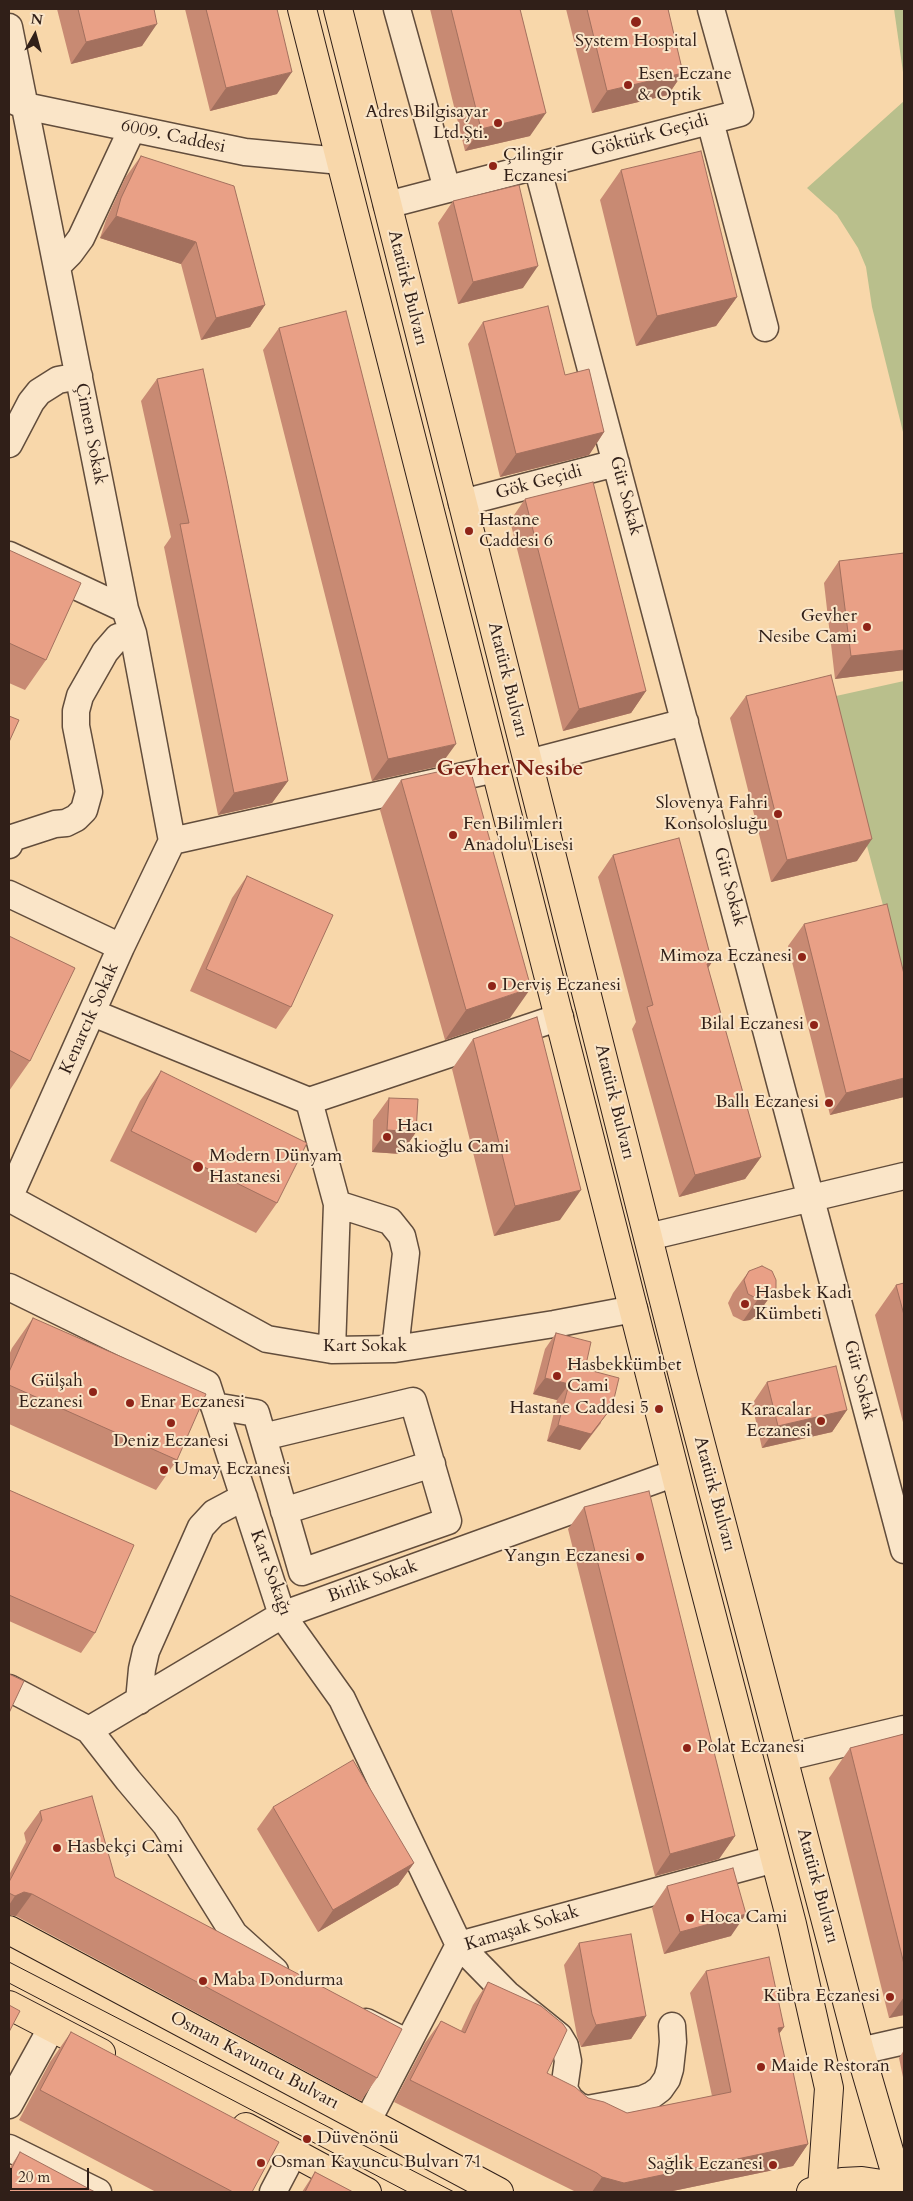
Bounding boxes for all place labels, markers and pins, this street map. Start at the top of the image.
marker: System Hospital [629,15,643,29]
place label: System Hospital [575,31,697,53]
place label: Esen Eczane & Optik [638,64,732,106]
marker: Esen Eczane & Optik [622,79,634,91]
place label: Adres Bilgisayar Ltd.Şti. [365,102,488,144]
marker: Adres Bilgisayar Ltd.Şti. [492,117,504,129]
place label: Çilingir Eczanesi [503,145,568,188]
marker: Çilingir Eczanesi [487,160,499,172]
place label: Hastane Caddesi 6 [479,510,553,552]
marker: Hastane Caddesi 6 [463,525,475,537]
place label: Gevher Nesibe Cami [758,606,857,649]
marker: Gevher Nesibe Cami [861,621,873,633]
place label: Slovenya Fahri Konsolosluğu [656,793,768,836]
marker: Slovenya Fahri Konsolosluğu [772,808,784,820]
place label: Fen Bilimleri Anadolu Lisesi [463,814,574,856]
marker: Fen Bilimleri Anadolu Lisesi [447,829,459,841]
place label: Mimoza Eczanesi [660,946,792,968]
marker: Mimoza Eczanesi [796,951,808,963]
place label: Derviş Eczanesi [502,975,621,997]
marker: Derviş Eczanesi [486,980,498,992]
place label: Bilal Eczanesi [700,1014,804,1036]
marker: Bilal Eczanesi [808,1019,820,1031]
place label: Ballı Eczanesi [715,1092,819,1114]
marker: Ballı Eczanesi [823,1097,835,1109]
place label: Hacı Sakioğlu Cami [397,1116,509,1158]
marker: Hacı Sakioğlu Cami [381,1131,393,1143]
place label: Modern Dünyam Hastanesi [209,1146,342,1188]
marker: Modern Dünyam Hastanesi [191,1160,205,1174]
place label: Hasbek Kadı Kümbeti [755,1283,852,1326]
marker: Hasbek Kadı Kümbeti [739,1298,751,1310]
place label: Hasbekkümbet Cami [567,1355,682,1398]
marker: Hasbekkümbet Cami [551,1370,563,1382]
place label: Gülşah Eczanesi [18,1371,83,1414]
marker: Gülşah Eczanesi [87,1386,99,1398]
place label: Enar Eczanesi [140,1392,245,1414]
marker: Enar Eczanesi [124,1397,136,1409]
place label: Hastane Caddesi 5 [509,1398,649,1420]
place label: Karacalar Eczanesi [741,1400,811,1442]
marker: Hastane Caddesi 5 [653,1403,665,1415]
marker: Karacalar Eczanesi [815,1415,827,1427]
marker: Deniz Eczanesi [165,1417,177,1429]
place label: Deniz Eczanesi [113,1431,229,1453]
place label: Umay Eczanesi [174,1459,291,1481]
marker: Umay Eczanesi [158,1464,170,1476]
place label: Yangın Eczanesi [504,1546,630,1568]
marker: Yangın Eczanesi [634,1551,646,1563]
place label: Polat Eczanesi [697,1737,805,1759]
marker: Polat Eczanesi [681,1742,693,1754]
place label: Hasbekçi Cami [67,1837,183,1859]
marker: Hasbekçi Cami [51,1842,63,1854]
place label: Hoca Cami [700,1907,787,1929]
marker: Hoca Cami [684,1912,696,1924]
place label: Maba Dondurma [213,1970,344,1992]
marker: Maba Dondurma [197,1975,209,1987]
place label: Kübra Eczanesi [763,1986,880,2008]
marker: Kübra Eczanesi [884,1991,896,2003]
place label: Maide Restoran [771,2056,890,2078]
marker: Maide Restoran [755,2061,767,2073]
place label: Düvenönü [317,2128,399,2150]
marker: Düvenönü [301,2133,313,2145]
place label: Osman Kavuncu Bulvarı 71 [271,2152,482,2174]
place label: Sağlık Eczanesi [647,2154,763,2176]
marker: Osman Kavuncu Bulvarı 71 [255,2157,267,2169]
marker: Sağlık Eczanesi [767,2159,779,2171]

